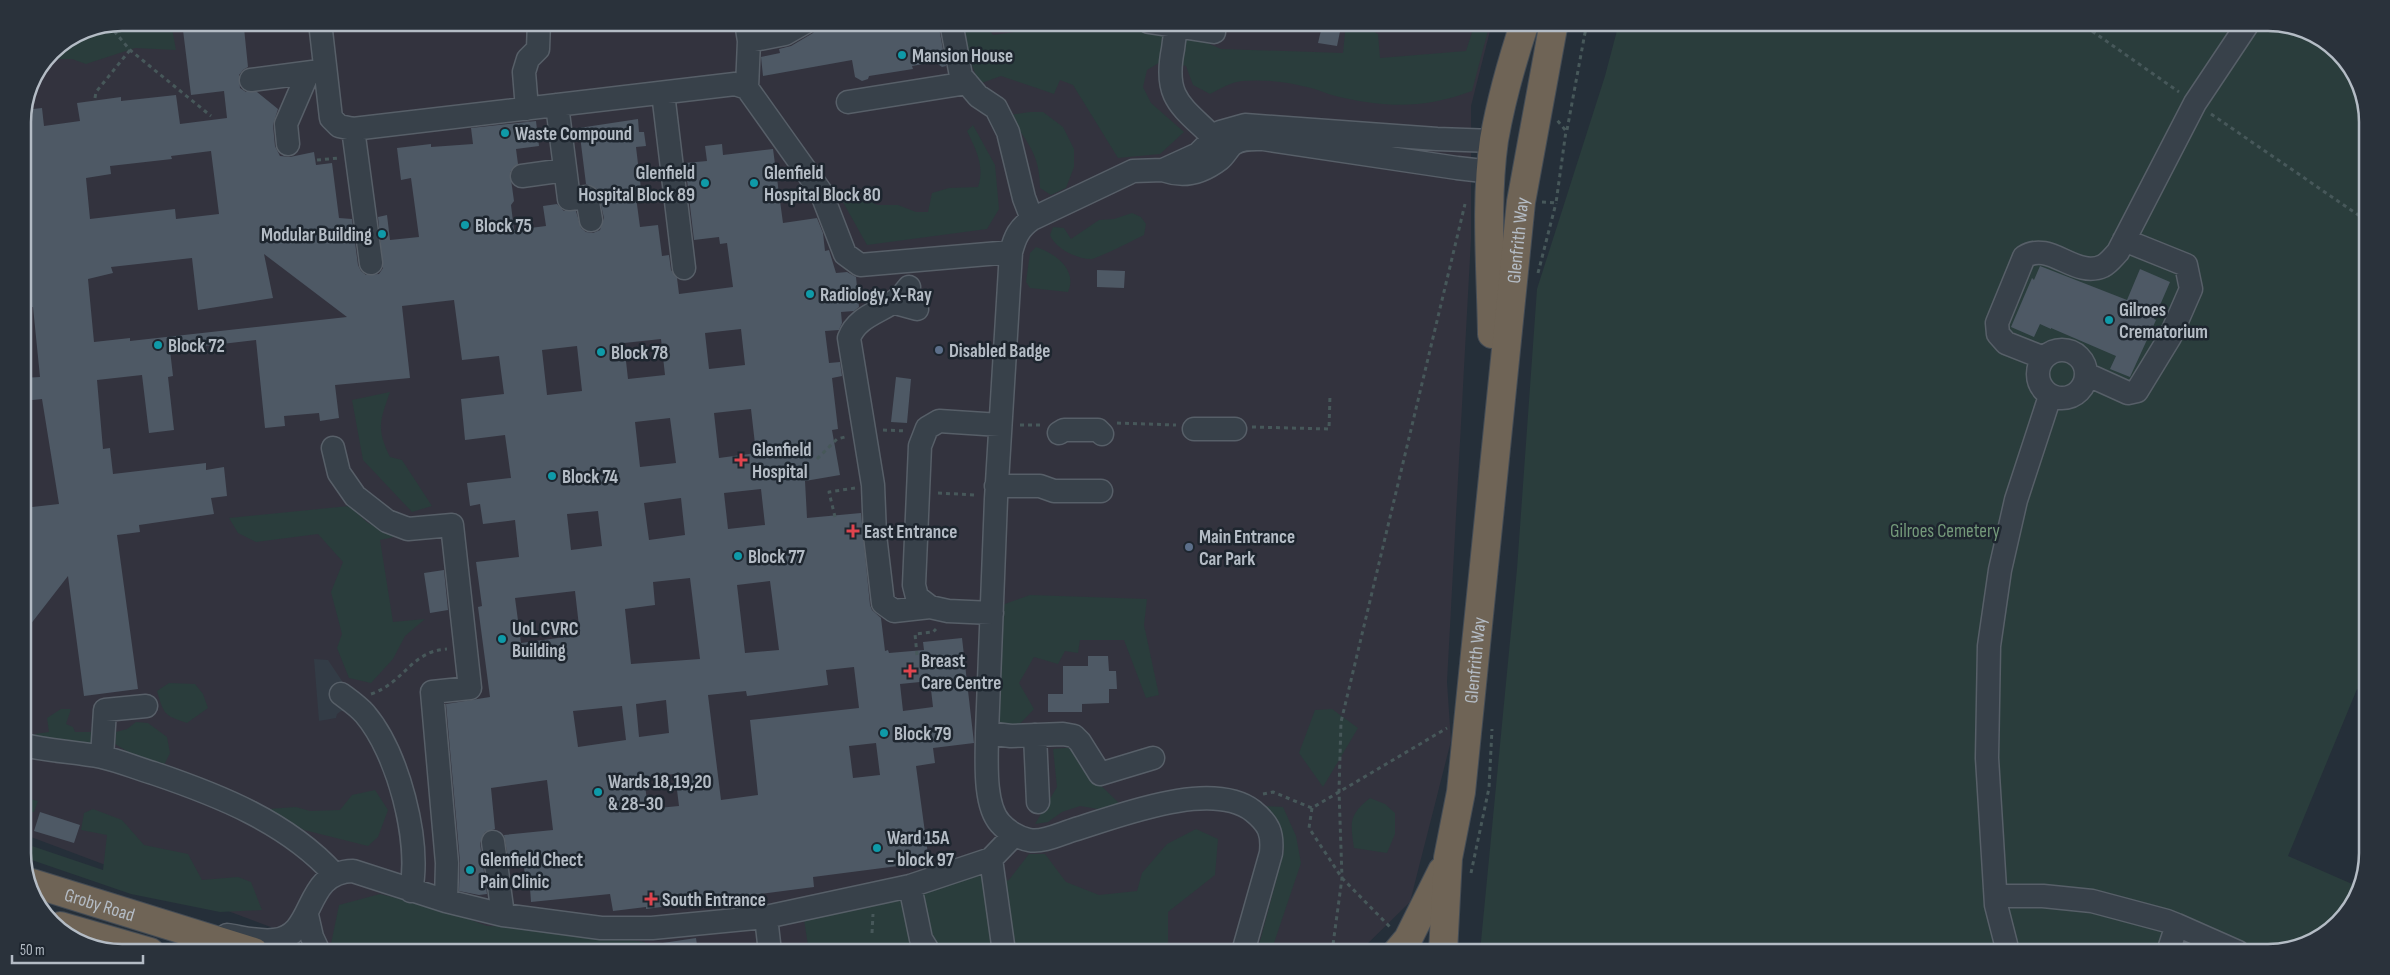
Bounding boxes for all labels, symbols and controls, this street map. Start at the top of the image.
place label: Mansion House [912,45,1013,68]
marker: Mansion House [896,49,908,61]
place label: Waste Compound [515,123,632,146]
marker: Waste Compound [499,127,511,139]
place label: Glenfield Hospital Block 89 [578,162,695,207]
place label: Glenfield Hospital Block 80 [764,162,881,207]
marker: Glenfield Hospital Block 89 [699,177,711,189]
marker: Glenfield Hospital Block 80 [748,177,760,189]
street label: Glenfrith Way [1503,195,1535,285]
place label: Block 75 [475,215,532,238]
marker: Block 75 [459,219,471,231]
place label: Modular Building [261,224,372,247]
marker: Modular Building [376,228,388,240]
place label: Radiology, X-Ray [820,284,932,307]
marker: Radiology, X-Ray [804,288,816,300]
place label: Gilroes Crematorium [2119,299,2208,344]
marker: Gilroes Crematorium [2103,314,2115,326]
place label: Block 72 [168,335,225,358]
marker: Block 72 [152,339,164,351]
place label: Disabled Badge [949,340,1050,363]
place label: Block 78 [611,342,668,365]
marker: Disabled Badge [933,344,945,356]
marker: Block 78 [595,346,607,358]
place label: Glenfield Hospital [752,439,812,484]
marker: Glenfield Hospital [734,453,748,467]
place label: Block 74 [562,466,618,489]
marker: Block 74 [546,470,558,482]
park label: Gilroes Cemetery [1890,520,2001,543]
place label: East Entrance [864,521,957,544]
marker: East Entrance [846,524,860,538]
place label: Main Entrance Car Park [1199,526,1295,571]
marker: Main Entrance Car Park [1183,541,1195,553]
place label: Block 77 [748,546,806,569]
marker: Block 77 [732,550,744,562]
street label: Glenfrith Way [1460,615,1492,705]
place label: UoL CVRC Building [512,618,579,663]
marker: UoL CVRC Building [496,633,508,645]
place label: Breast Care Centre [921,650,1001,695]
marker: Breast Care Centre [903,664,917,678]
place label: Block 79 [894,723,951,746]
marker: Block 79 [878,727,890,739]
place label: Wards 18,19,20 & 28-30 [608,771,712,816]
marker: Wards 18,19,20 & 28-30 [592,786,604,798]
place label: Ward 15A - block 97 [887,827,955,872]
marker: Ward 15A - block 97 [871,842,883,854]
place label: Glenfield Chect Pain Clinic [480,849,583,894]
marker: Glenfield Chect Pain Clinic [464,864,476,876]
street label: Groby Road [61,884,137,927]
place label: South Entrance [662,889,766,912]
marker: South Entrance [644,892,658,906]
scale bar [12,932,144,964]
text: 50 m [20,941,45,960]

